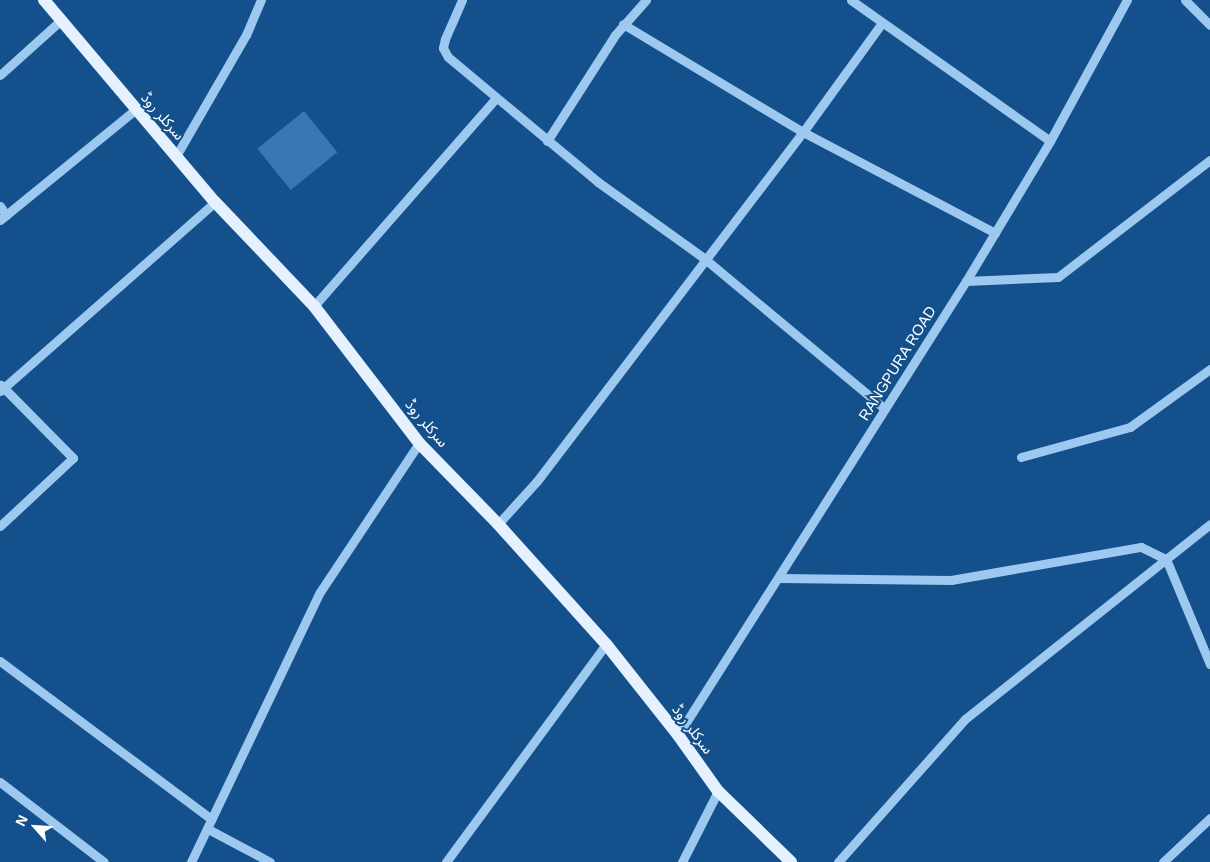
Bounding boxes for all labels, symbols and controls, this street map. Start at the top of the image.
street label: سرکلر روڈ [137,88,189,144]
street label: RANGPURA ROAD [854,302,940,424]
street label: سرکلر روڈ [402,395,452,451]
street label: سرکلر روڈ [669,701,717,757]
north arrow [10,802,60,852]
text: N [12,812,31,828]

